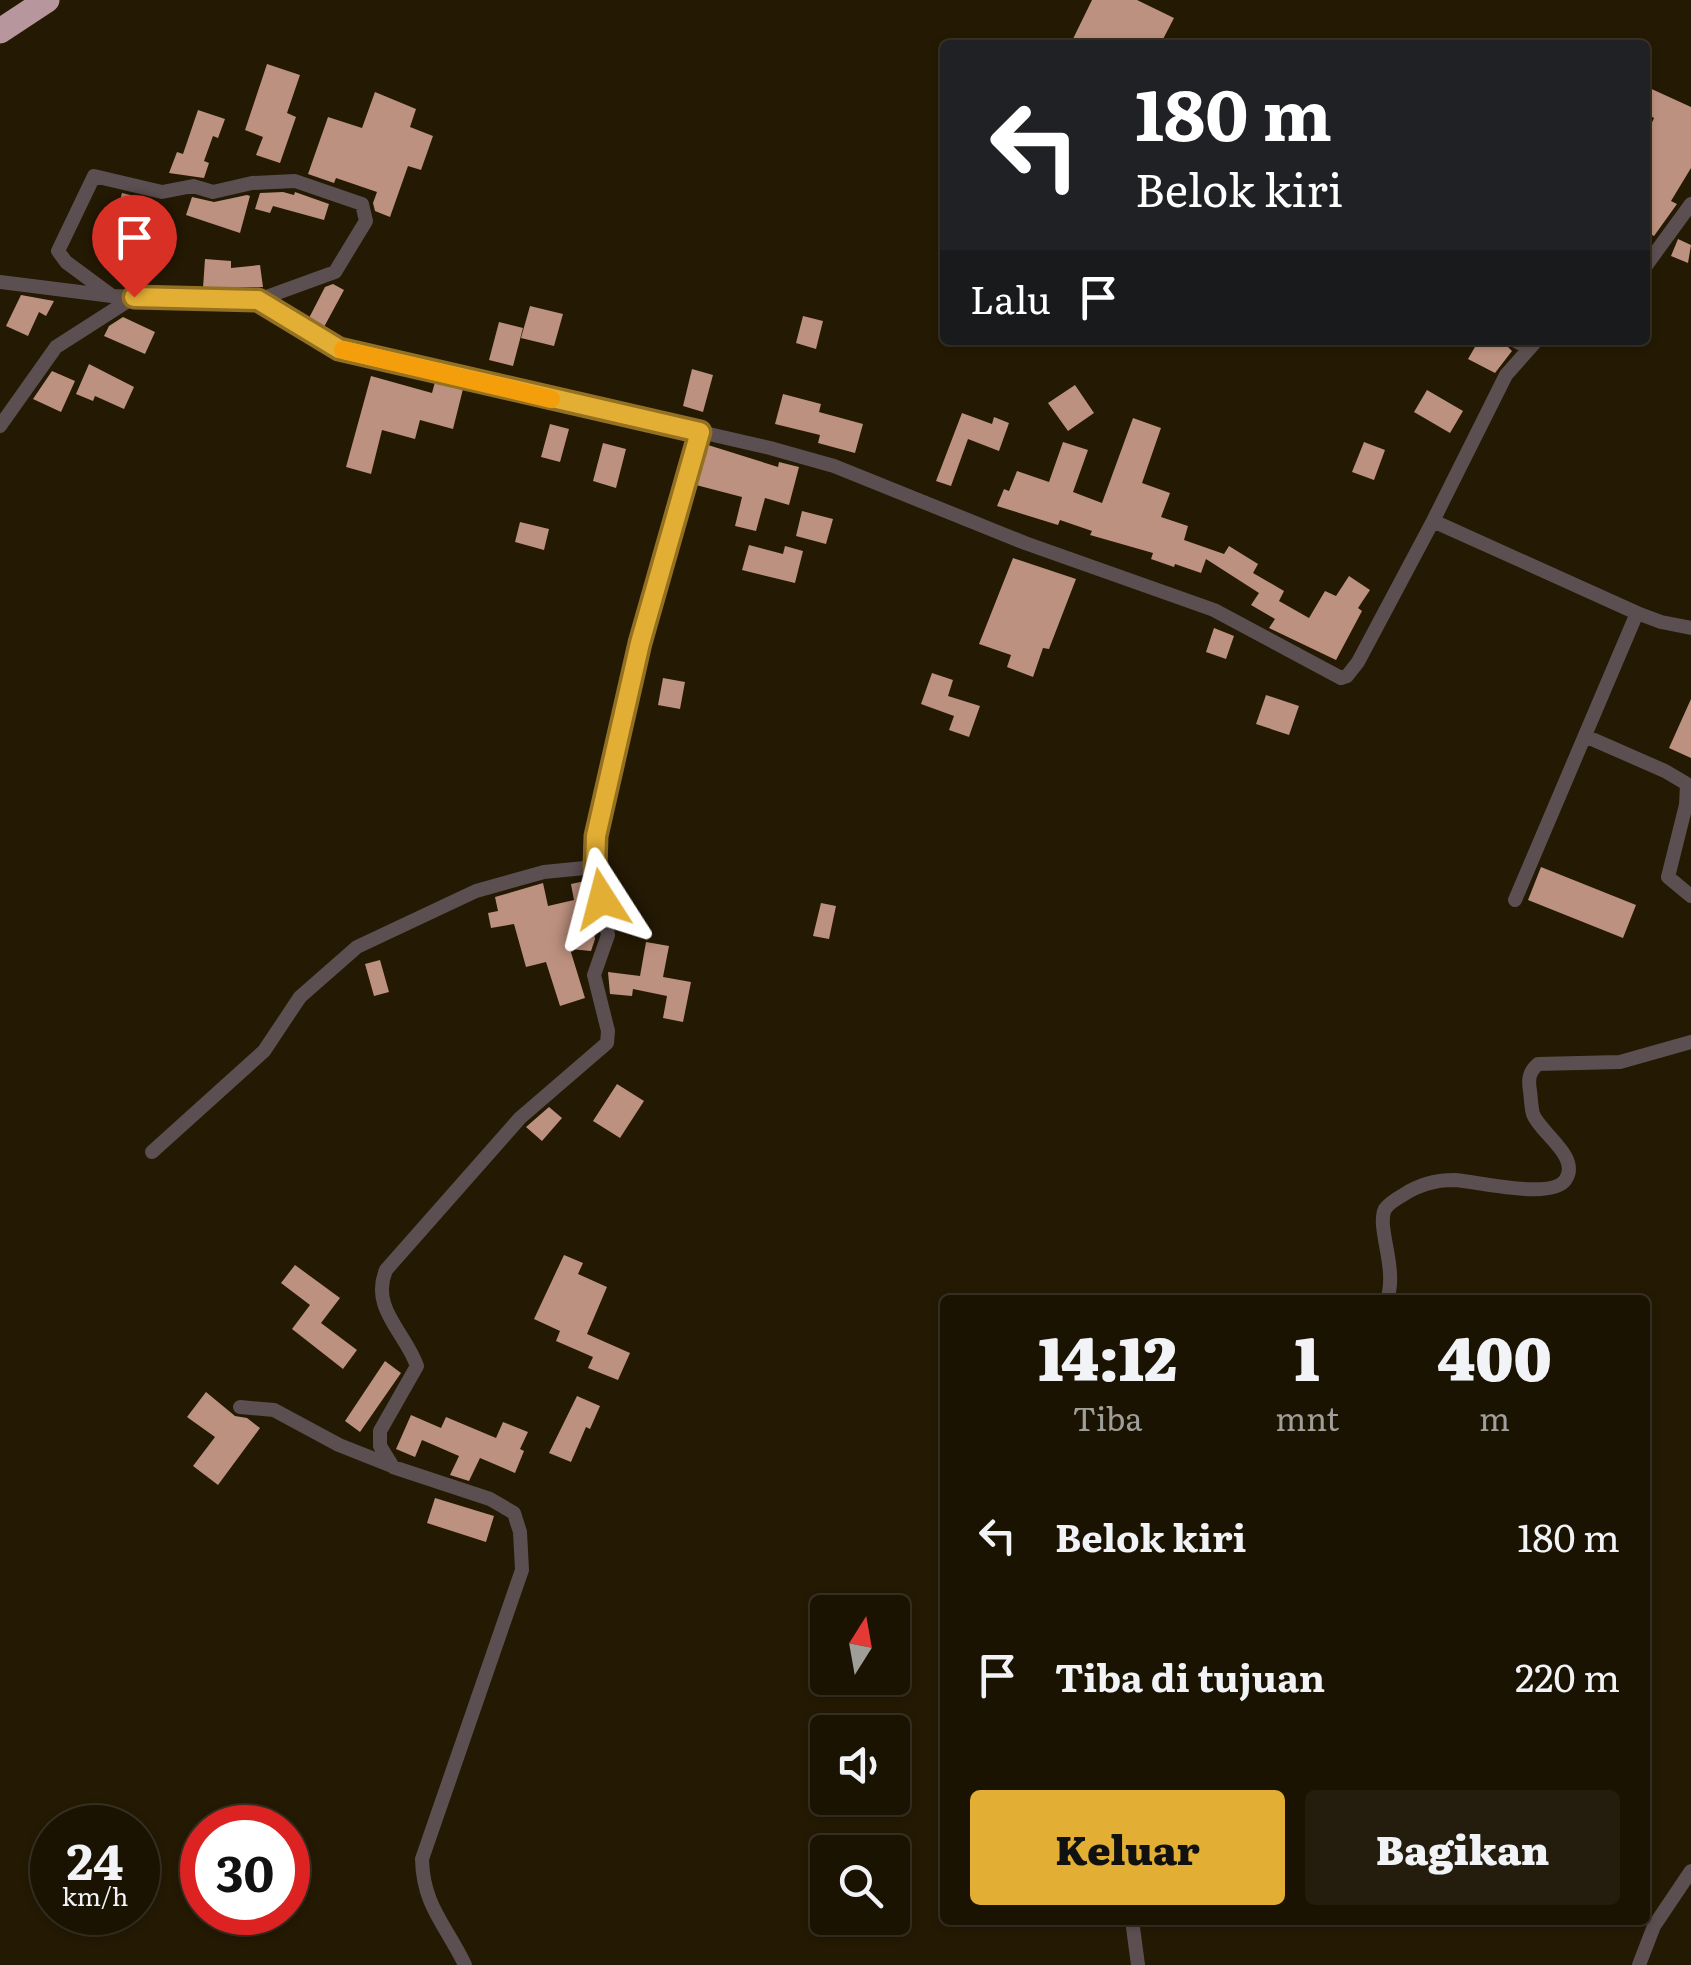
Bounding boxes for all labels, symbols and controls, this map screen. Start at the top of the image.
text: 180 m [1135,59,1332,163]
icon: left [970,80,1100,210]
text: Belok kiri [1135,154,1343,221]
pin [92,195,177,298]
icon: arrive [107,210,162,265]
text: Lalu [970,269,1051,326]
icon: arrive [1071,270,1126,325]
position arrow [550,847,654,951]
text: 14:12 [1038,1310,1177,1399]
text: 1 [1295,1310,1320,1399]
text: 400 [1437,1310,1552,1399]
text: Tiba [1073,1393,1143,1441]
text: mnt [1275,1393,1339,1441]
text: m [1479,1393,1510,1441]
text: Belok kiri [1055,1507,1246,1564]
text: 180 m [1517,1507,1620,1564]
icon: left [970,1508,1025,1563]
north arrow [810,1595,910,1695]
map controls [810,1595,910,1935]
text: Tiba di tujuan [1055,1647,1325,1704]
text: 220 m [1515,1647,1620,1704]
icon: arrive [970,1648,1025,1703]
button: sound [810,1715,910,1815]
button: Keluar [970,1790,1285,1905]
button: Bagikan [1305,1790,1620,1905]
speed limit sign: 30 [180,1805,310,1935]
text: 24 [66,1821,123,1895]
button: search [810,1835,910,1935]
text: km/h [62,1877,128,1914]

